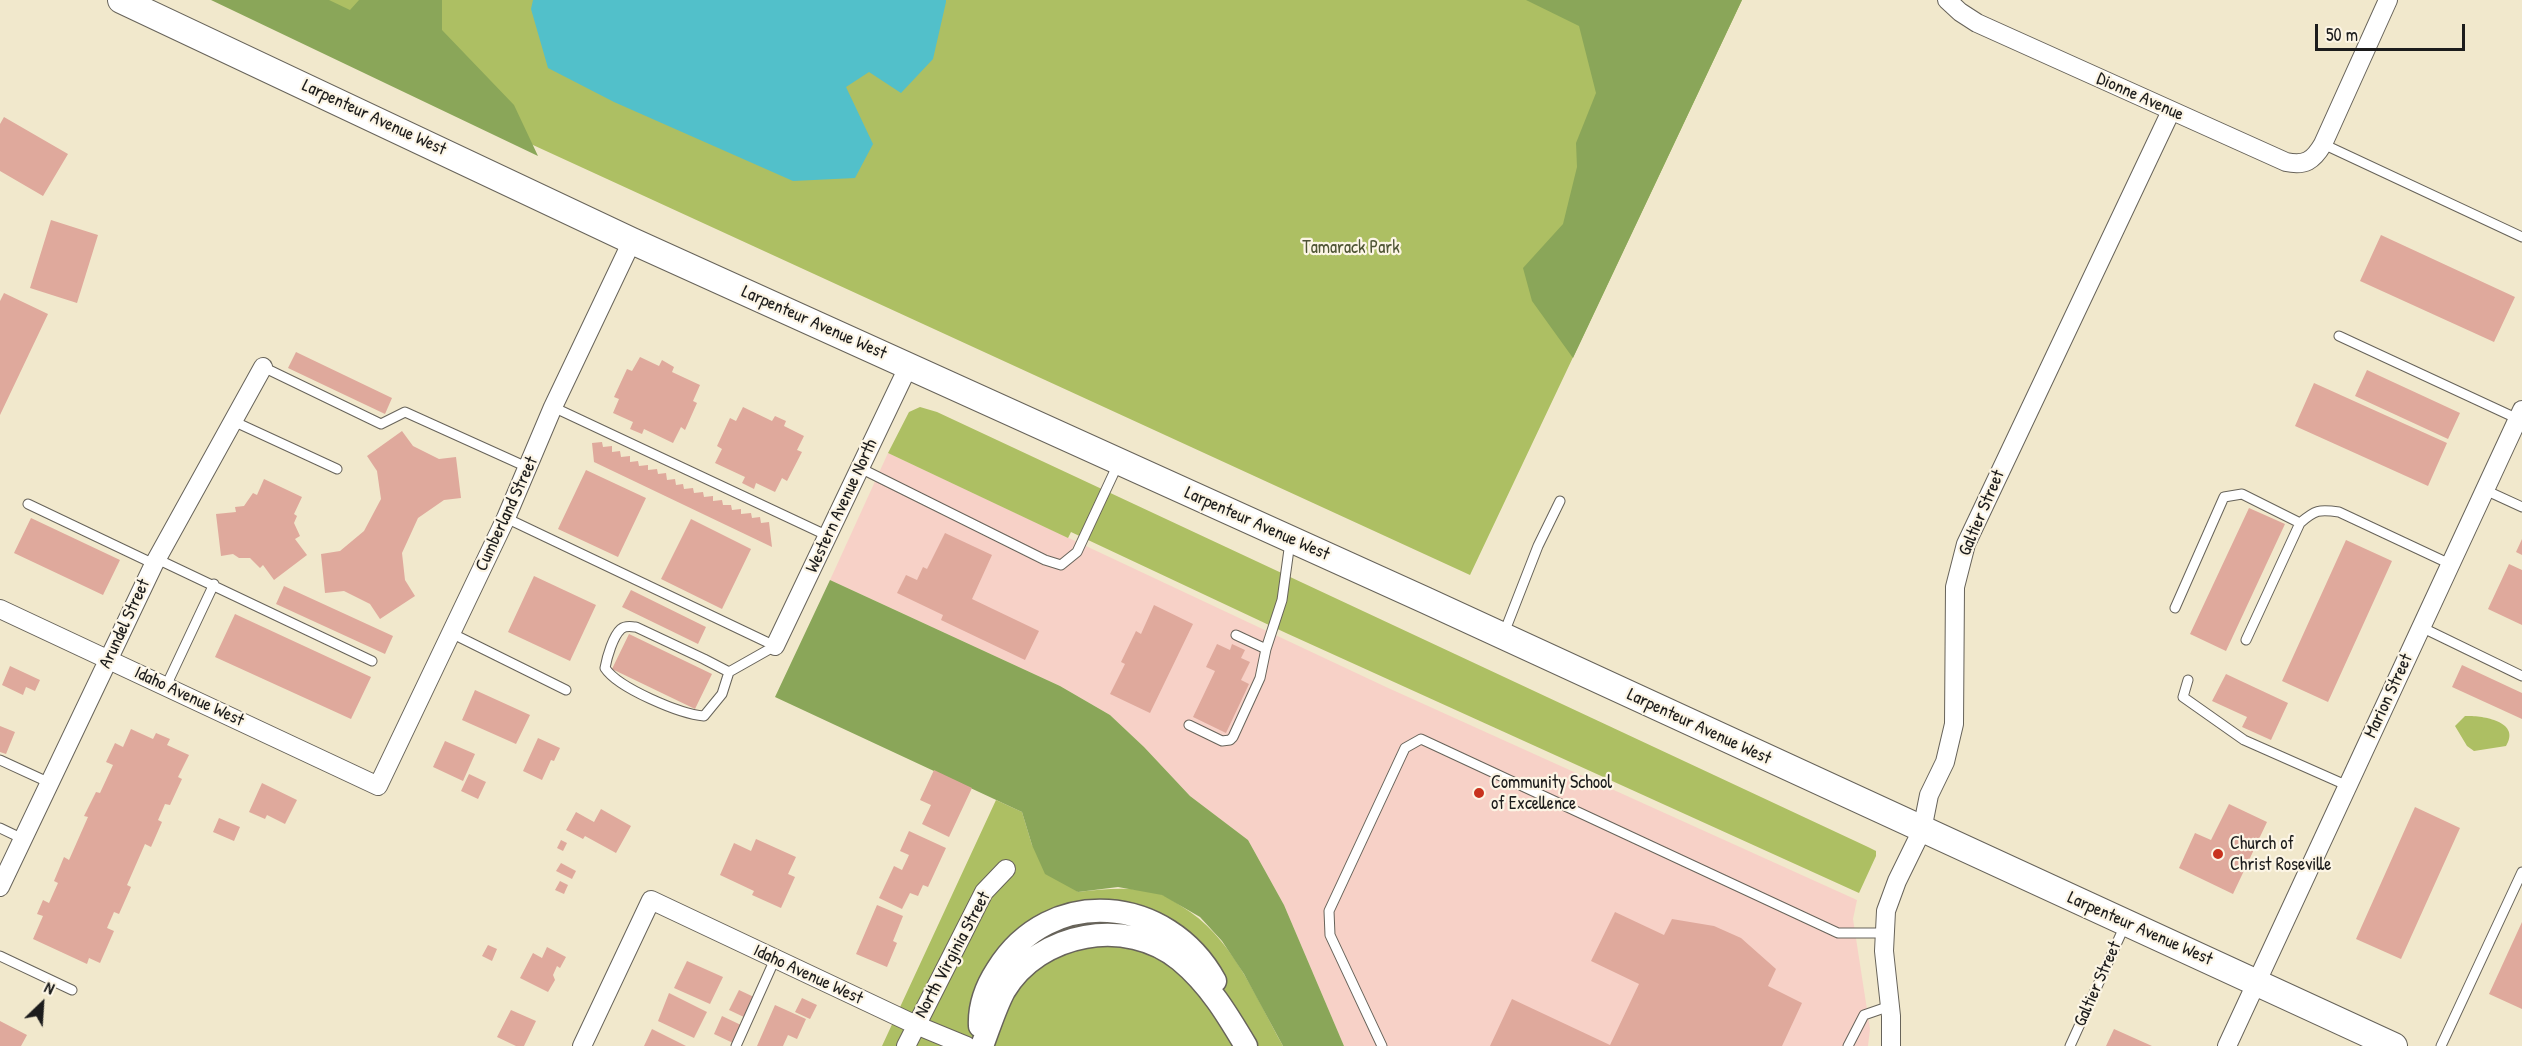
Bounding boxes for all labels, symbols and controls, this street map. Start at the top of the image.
scale bar [2318,12,2468,50]
text: 50 m [2326,22,2358,47]
street label: Dionne Avenue [2093,68,2187,126]
street label: Larpenteur Avenue West [299,75,449,161]
park label: Tamarack Park [1302,237,1400,259]
street label: Larpenteur Avenue West [738,281,890,365]
street label: Western Avenue North [802,436,882,576]
street label: Cumberland Street [471,453,543,575]
street label: Galtier Street [1954,467,2010,559]
street label: Larpenteur Avenue West [1181,482,1333,566]
street label: Arundel Street [95,576,155,672]
street label: Marion Street [2360,651,2418,741]
street label: Idaho Avenue West [131,662,247,732]
street label: Larpenteur Avenue West [1624,684,1774,770]
place label: Community School of Excellence [1491,772,1612,814]
marker: Community School of Excellence [1472,786,1486,800]
place label: Church of Christ Roseville [2230,833,2331,876]
marker: Church of Christ Roseville [2211,847,2225,861]
street label: Larpenteur Avenue West [2064,887,2216,971]
street label: North Virginia Street [911,888,995,1022]
street label: Galtier Street [2070,938,2126,1030]
street label: Idaho Avenue West [750,940,866,1010]
north arrow [12,974,72,1034]
text: N [41,976,58,999]

